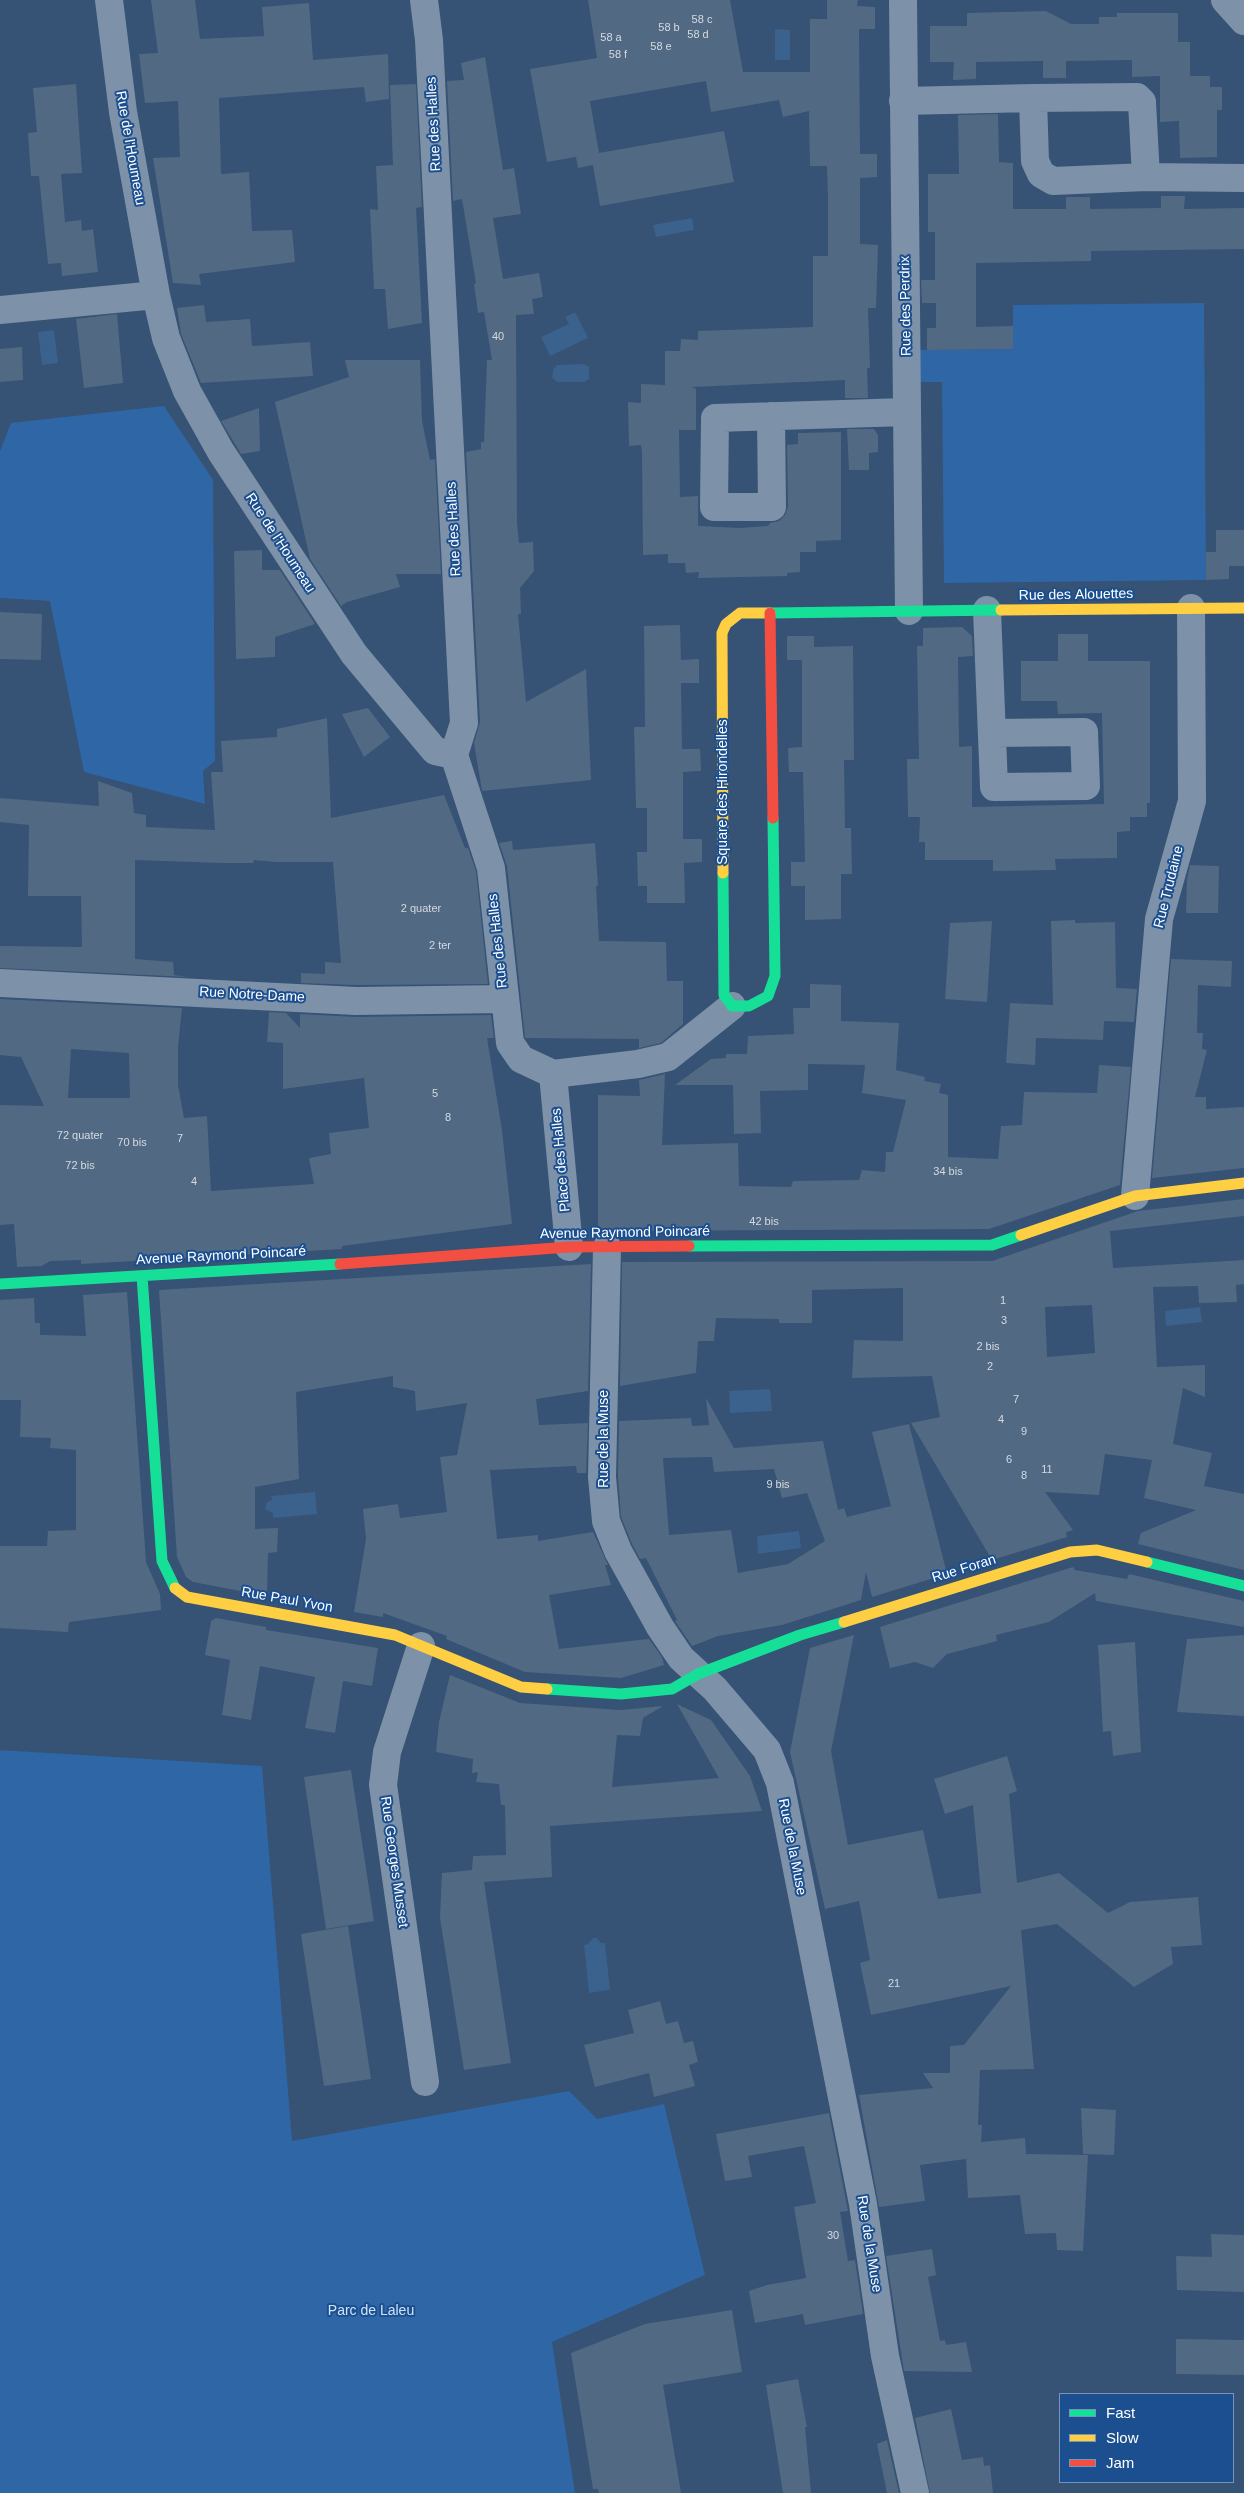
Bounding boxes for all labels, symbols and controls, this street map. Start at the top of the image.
house number: 58 c [692,13,712,27]
house number: 58 b [658,21,680,35]
house number: 58 d [687,28,709,42]
house number: 58 a [600,31,622,45]
house number: 58 e [650,40,672,54]
house number: 58 f [609,48,627,62]
street label: Rue des Halles [423,76,445,172]
street label: Rue de l'Houmeau [112,90,148,206]
street label: Rue des Perdrix [897,256,915,356]
house number: 40 [492,330,504,344]
street label: Rue des Halles [443,481,465,577]
street label: Rue de l'Houmeau [241,490,319,596]
street label: Rue des Alouettes [1019,586,1133,604]
street label: Square des Hirondelles [715,719,731,865]
street label: Rue Trudaine [1151,844,1187,930]
street label: Rue des Halles [485,893,511,989]
house number: 2 quater [401,902,441,916]
house number: 2 ter [429,939,451,953]
street label: Rue Notre-Dame [199,984,305,1006]
house number: 5 [432,1087,438,1101]
street label: Place des Halles [548,1107,574,1213]
house number: 8 [445,1111,451,1125]
house number: 72 quater [57,1129,103,1143]
house number: 7 [177,1132,183,1146]
house number: 70 bis [117,1136,147,1150]
house number: 72 bis [65,1159,95,1173]
house number: 34 bis [933,1165,963,1179]
house number: 4 [191,1175,197,1189]
house number: 42 bis [749,1215,779,1229]
street label: Avenue Raymond Poincaré [540,1223,710,1243]
street label: Avenue Raymond Poincaré [136,1243,306,1269]
house number: 1 [1000,1294,1006,1308]
house number: 3 [1001,1314,1007,1328]
house number: 2 bis [976,1340,1000,1354]
house number: 2 [987,1360,993,1374]
street label: Rue de la Muse [596,1390,612,1488]
house number: 7 [1013,1393,1019,1407]
house number: 4 [998,1413,1004,1427]
house number: 9 [1021,1425,1027,1439]
house number: 6 [1006,1453,1012,1467]
house number: 11 [1041,1463,1053,1477]
house number: 8 [1021,1469,1027,1483]
house number: 9 bis [766,1478,790,1492]
street label: Rue Foran [930,1551,998,1587]
street label: Rue Paul Yvon [240,1584,334,1616]
street label: Rue Georges Musset [376,1795,412,1929]
street label: Rue de la Muse [774,1797,810,1897]
house number: 21 [888,1977,900,1991]
street label: Rue de la Muse [853,2194,885,2294]
house number: 30 [827,2229,839,2243]
park label: Parc de Laleu [328,2303,414,2319]
legend [1059,2393,1234,2483]
text: Fast [1106,2404,1135,2421]
text: Slow [1106,2429,1139,2446]
text: Jam [1106,2454,1134,2471]

